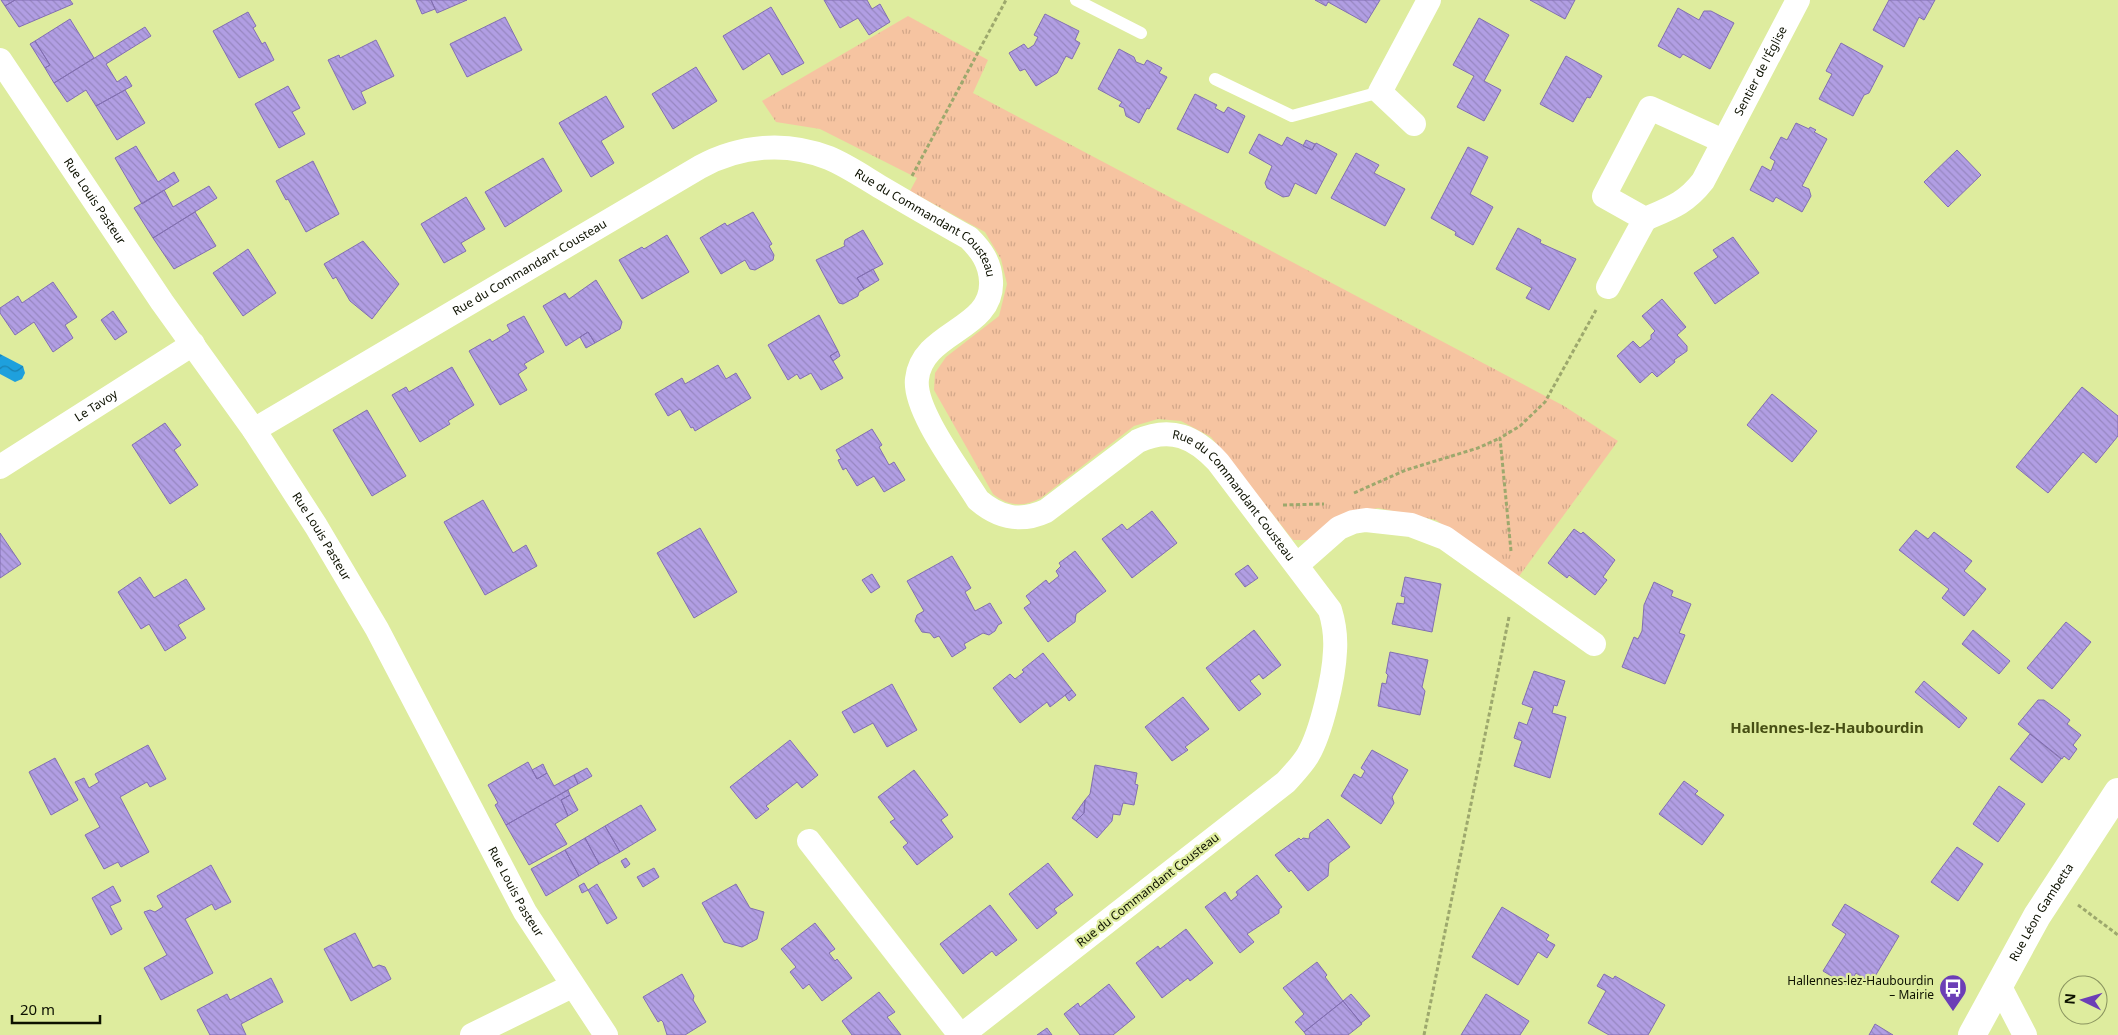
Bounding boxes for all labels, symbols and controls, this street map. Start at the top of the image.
street label: Sentier de l'Église [1730,23,1791,119]
street label: Rue Louis Pasteur [60,154,130,248]
street label: Rue du Commandant Cousteau [852,164,1000,278]
street label: Rue du Commandant Cousteau [449,215,610,319]
street label: Le Tavoy [71,385,121,425]
street label: Rue du Commandant Cousteau [1171,426,1299,564]
street label: Rue Louis Pasteur [288,489,356,584]
district label: Hallennes-lez-Haubourdin [1730,717,1924,737]
street label: Rue du Commandant Cousteau [1073,829,1222,951]
street label: Rue Louis Pasteur [484,843,548,940]
street label: Rue Léon Gambetta [2005,860,2077,964]
place label: Hallennes-lez-Haubourdin – Mairie [1787,972,1934,1003]
bus stop icon: Hallennes-lez-Haubourdin – Mairie [1938,973,1968,1012]
north arrow [2058,975,2108,1025]
scale bar [12,992,100,1024]
text: N [2060,992,2080,1005]
text: 20 m [20,999,55,1019]

